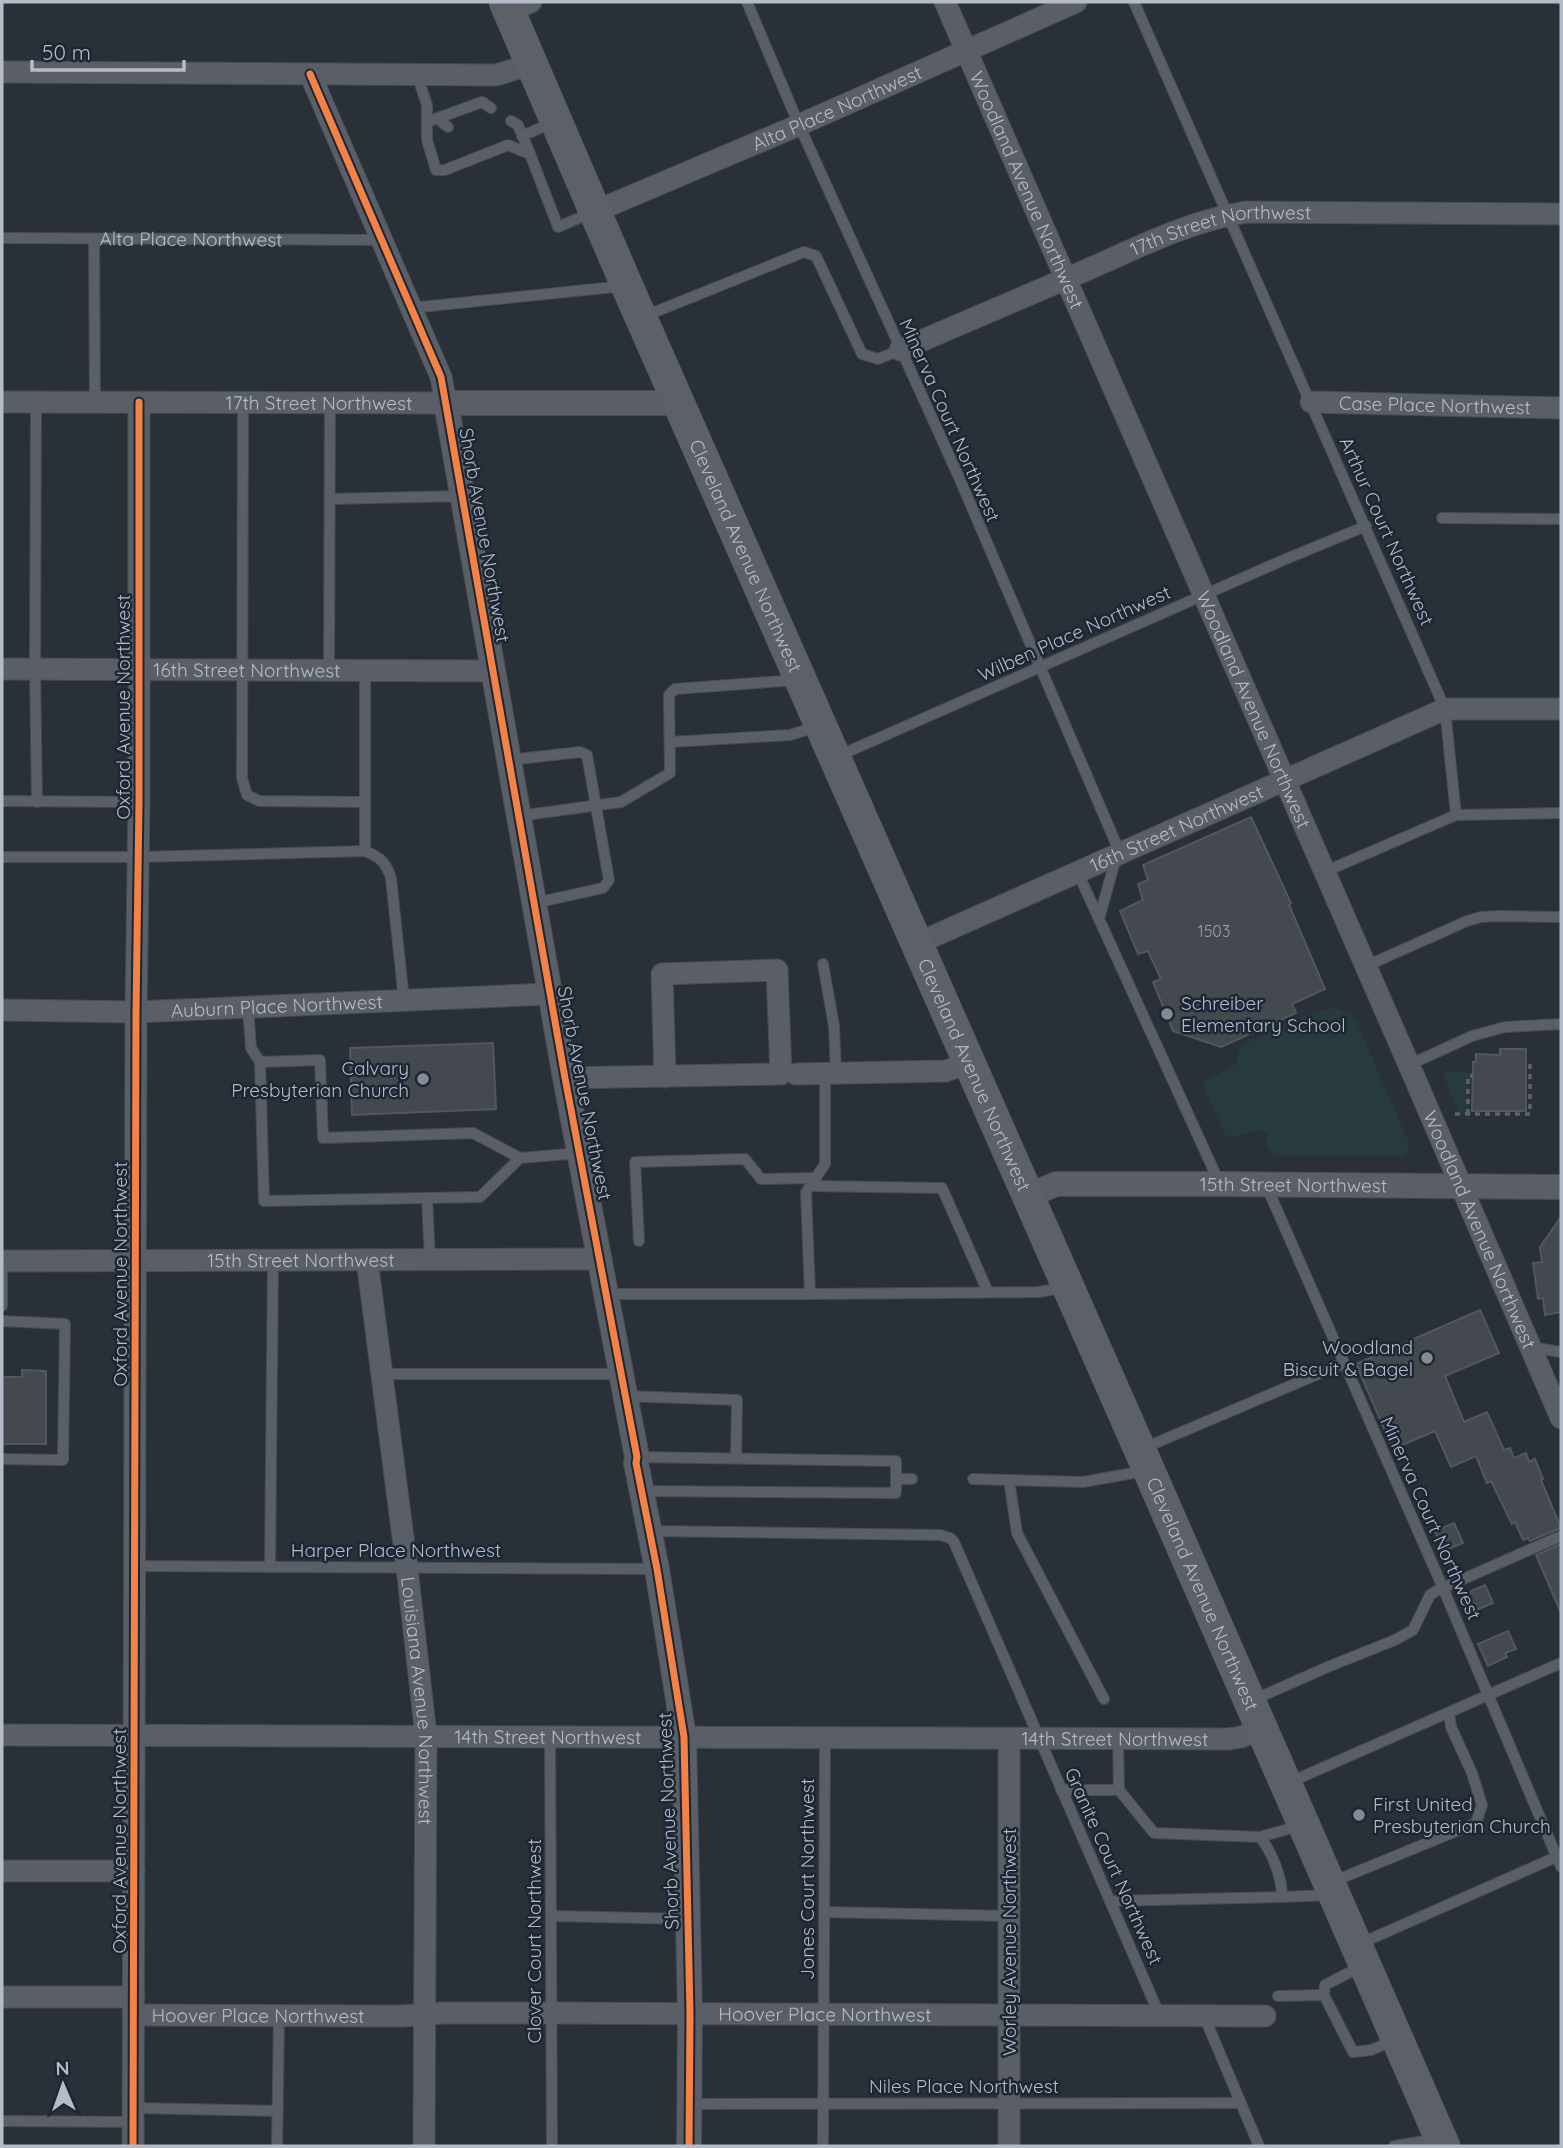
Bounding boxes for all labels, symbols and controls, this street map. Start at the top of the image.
scale bar [32,28,184,72]
text: 50 m [42,39,91,65]
street label: Alta Place Northwest [748,60,926,156]
street label: Woodland Avenue Northwest [965,67,1089,312]
street label: 17th Street Northwest [1126,200,1311,261]
street label: Alta Place Northwest [99,227,283,251]
street label: Minerva Court Northwest [894,314,1006,526]
street label: 17th Street Northwest [226,391,412,415]
street label: Case Place Northwest [1339,391,1531,419]
street label: Shorb Avenue Northwest [454,426,516,644]
street label: Arthur Court Northwest [1335,433,1439,629]
street label: Cleveland Avenue Northwest [684,436,808,676]
street label: Wilben Place Northwest [974,580,1174,686]
street label: Woodland Avenue Northwest [1191,587,1316,832]
street label: Oxford Avenue Northwest [111,594,135,820]
street label: 16th Street Northwest [153,658,341,682]
street label: 16th Street Northwest [1086,779,1267,877]
house number: 1503 [1198,921,1230,941]
street label: Cleveland Avenue Northwest [913,955,1036,1195]
street label: Shorb Avenue Northwest [552,984,618,1202]
street label: Auburn Place Northwest [170,989,383,1022]
place label: Schreiber Elementary School [1181,991,1346,1037]
marker: Schreiber Elementary School [1159,1006,1175,1022]
place label: Calvary Presbyterian Church [231,1056,409,1102]
marker: Calvary Presbyterian Church [415,1071,431,1087]
street label: Woodland Avenue Northwest [1418,1107,1542,1352]
street label: Oxford Avenue Northwest [108,1161,132,1387]
street label: 15th Street Northwest [1200,1172,1387,1197]
street label: 15th Street Northwest [207,1248,395,1272]
place label: Woodland Biscuit & Bagel [1283,1335,1413,1381]
marker: Woodland Biscuit & Bagel [1419,1350,1435,1366]
street label: Minerva Court Northwest [1375,1412,1487,1624]
street label: Cleveland Avenue Northwest [1141,1473,1264,1714]
street label: Harper Place Northwest [291,1538,501,1562]
street label: Louisiana Avenue Northwest [396,1575,438,1825]
street label: Shorb Avenue Northwest [652,1712,684,1930]
street label: 14th Street Northwest [455,1724,641,1749]
street label: 14th Street Northwest [1022,1726,1208,1751]
street label: Oxford Avenue Northwest [107,1728,131,1954]
street label: Granite Court Northwest [1060,1764,1168,1968]
street label: Jones Court Northwest [795,1778,819,1980]
place label: First United Presbyterian Church [1373,1792,1551,1838]
marker: First United Presbyterian Church [1351,1807,1367,1823]
street label: Worley Avenue Northwest [997,1828,1021,2056]
street label: Clover Court Northwest [522,1838,546,2044]
street label: Hoover Place Northwest [718,2002,932,2027]
street label: Hoover Place Northwest [151,2003,365,2028]
north arrow [28,2050,98,2120]
text: N [55,2056,70,2080]
street label: Niles Place Northwest [869,2074,1059,2098]

